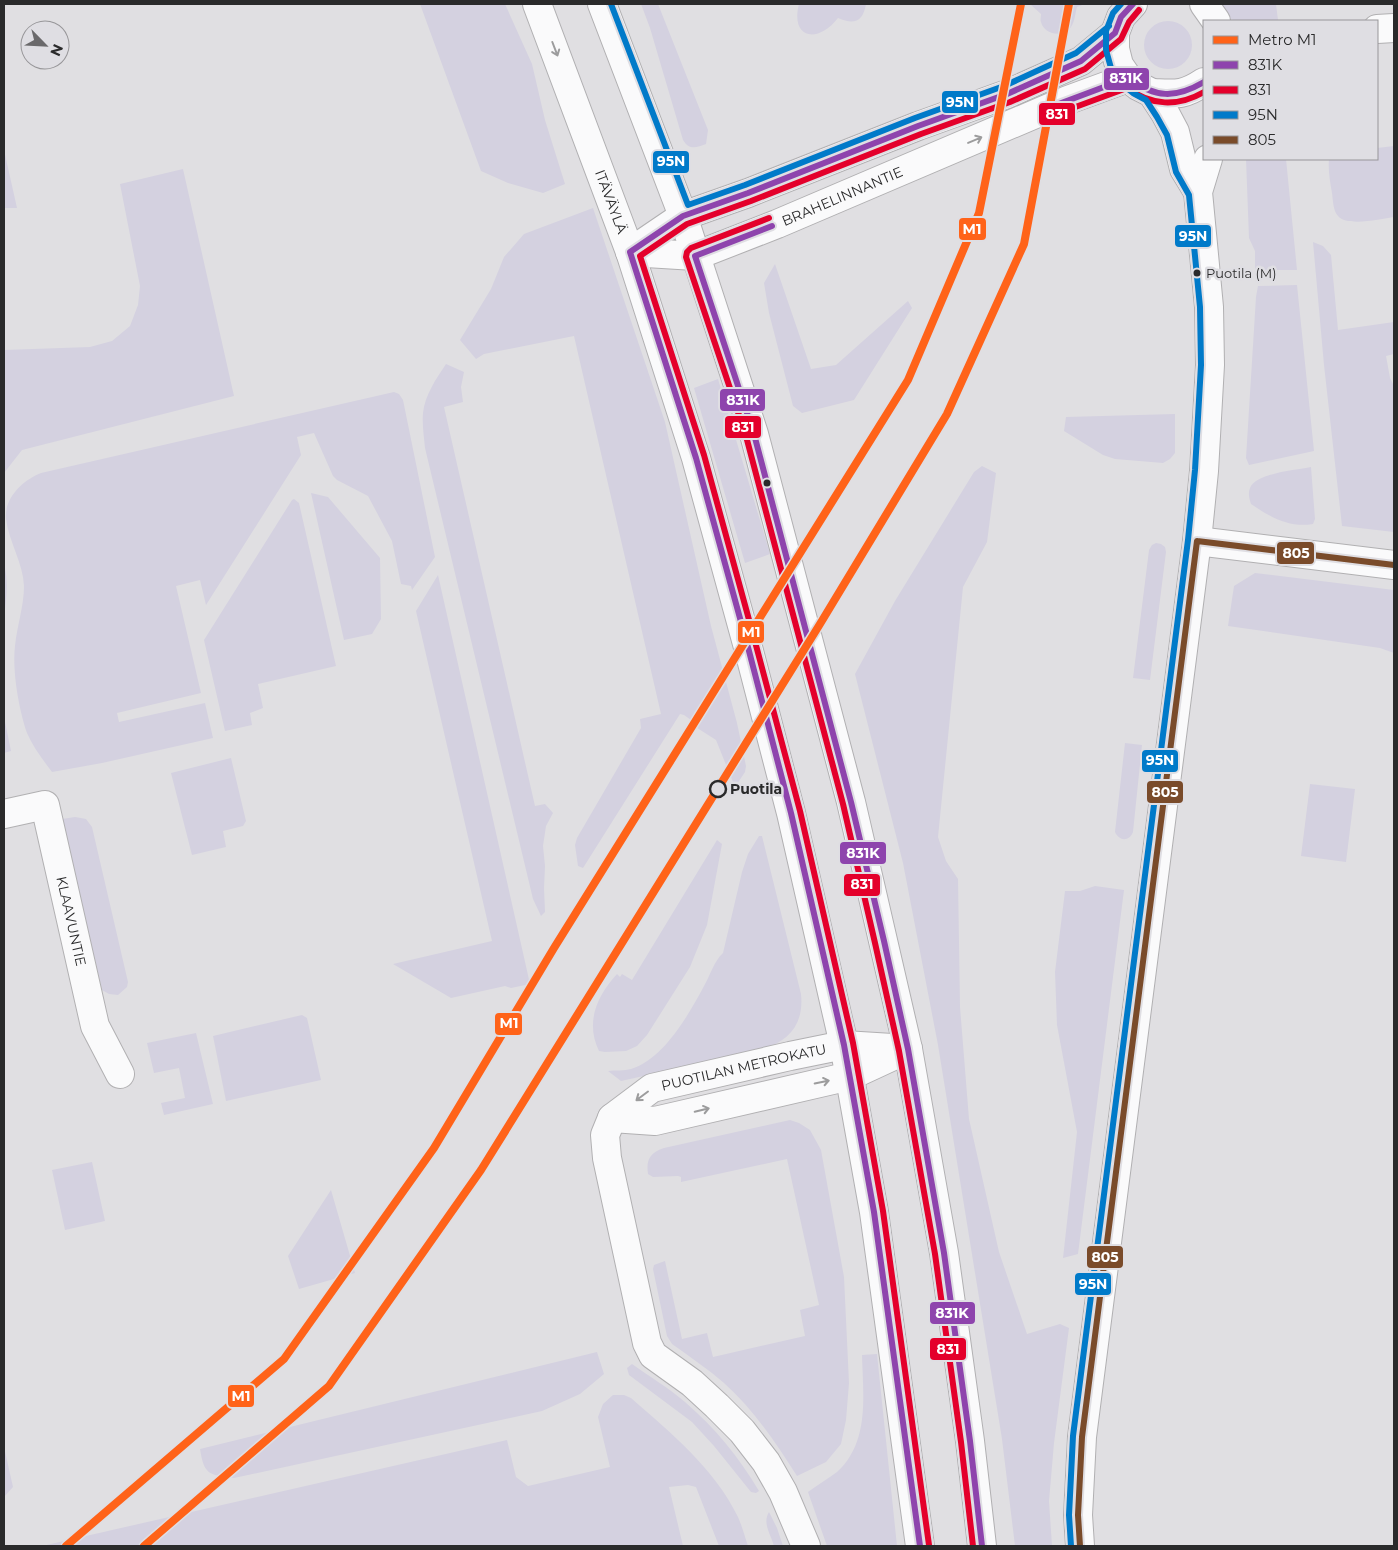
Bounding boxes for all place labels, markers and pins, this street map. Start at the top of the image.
place label: Puotila (M) [1206,265,1277,281]
marker: Puotila (M) [1192,268,1202,278]
unlabelled marker [762,478,772,488]
marker: Puotila [709,780,727,798]
place label: Puotila [730,780,782,798]

